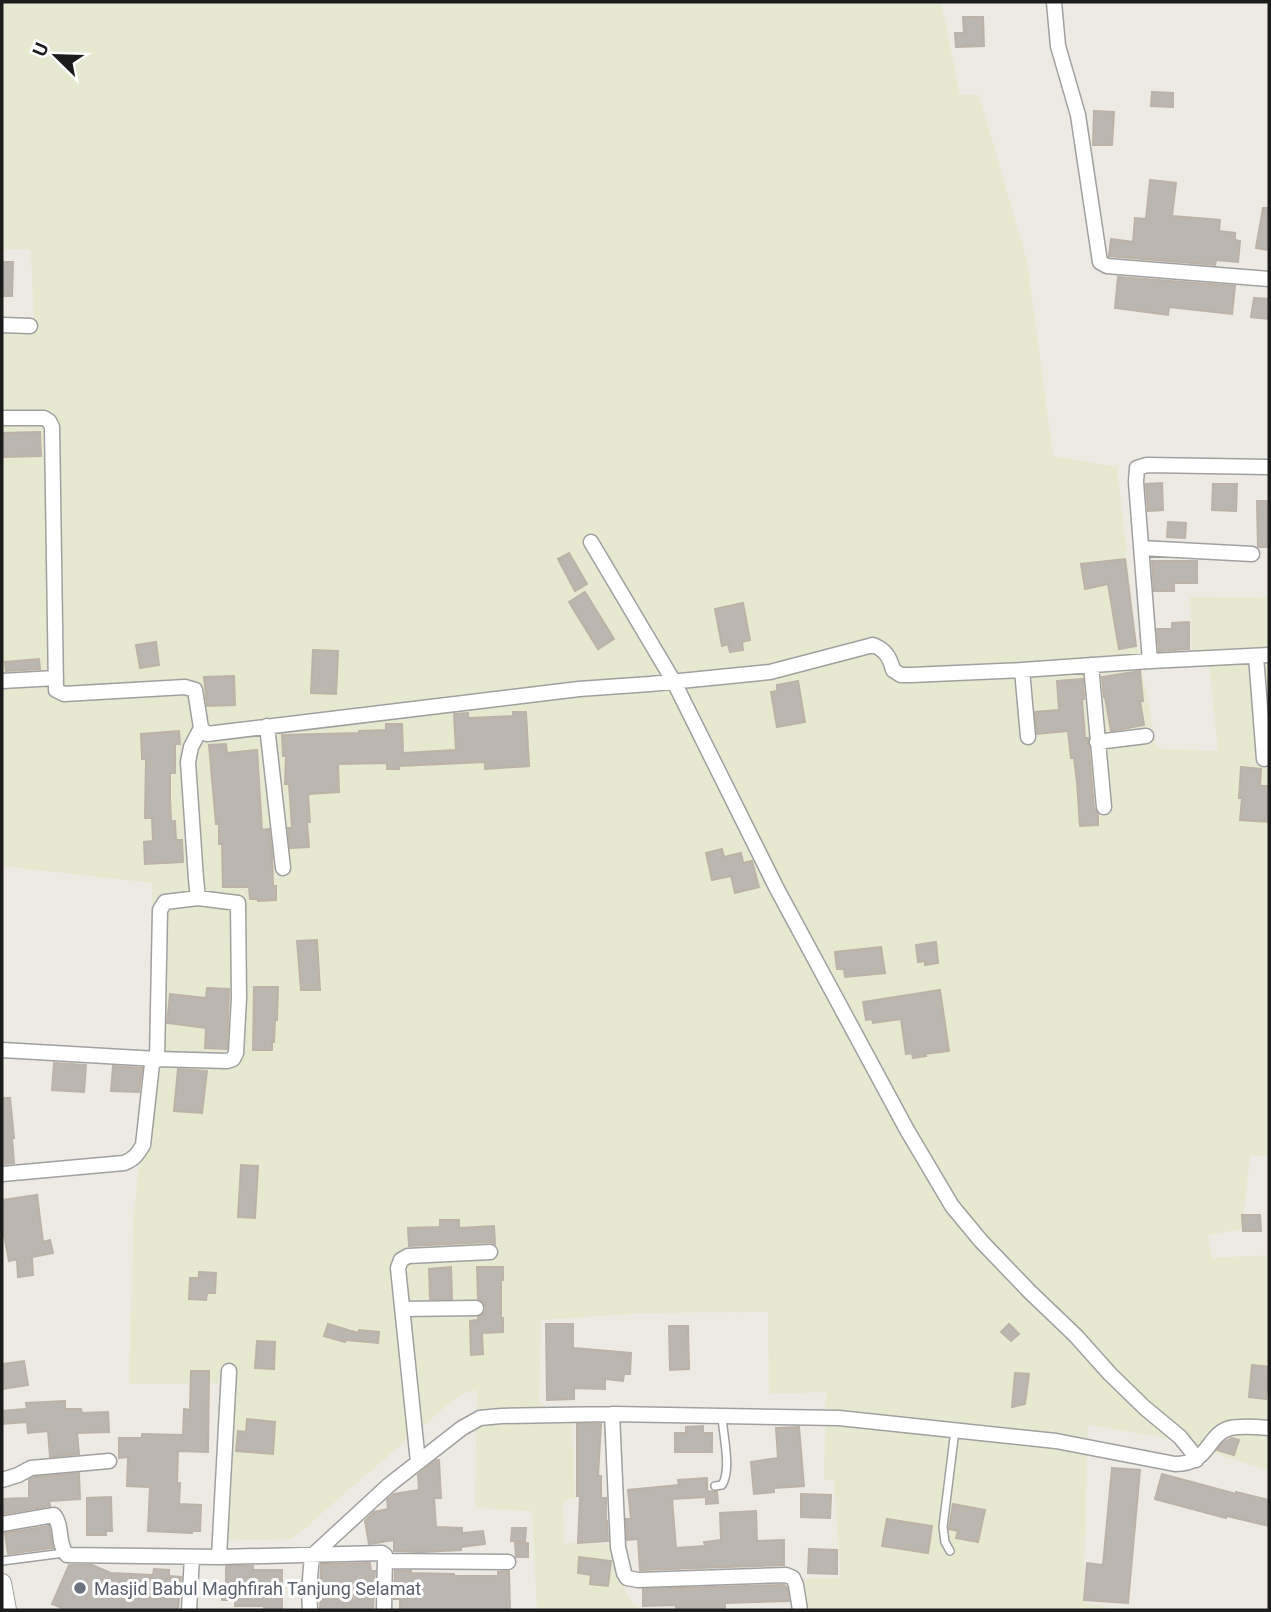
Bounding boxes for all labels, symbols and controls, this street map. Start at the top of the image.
north arrow [21,21,91,91]
text: U [28,39,54,60]
place label: Masjid Babul Maghfirah Tanjung Selamat [94,1578,421,1599]
marker: Masjid Babul Maghfirah Tanjung Selamat [72,1580,88,1596]

